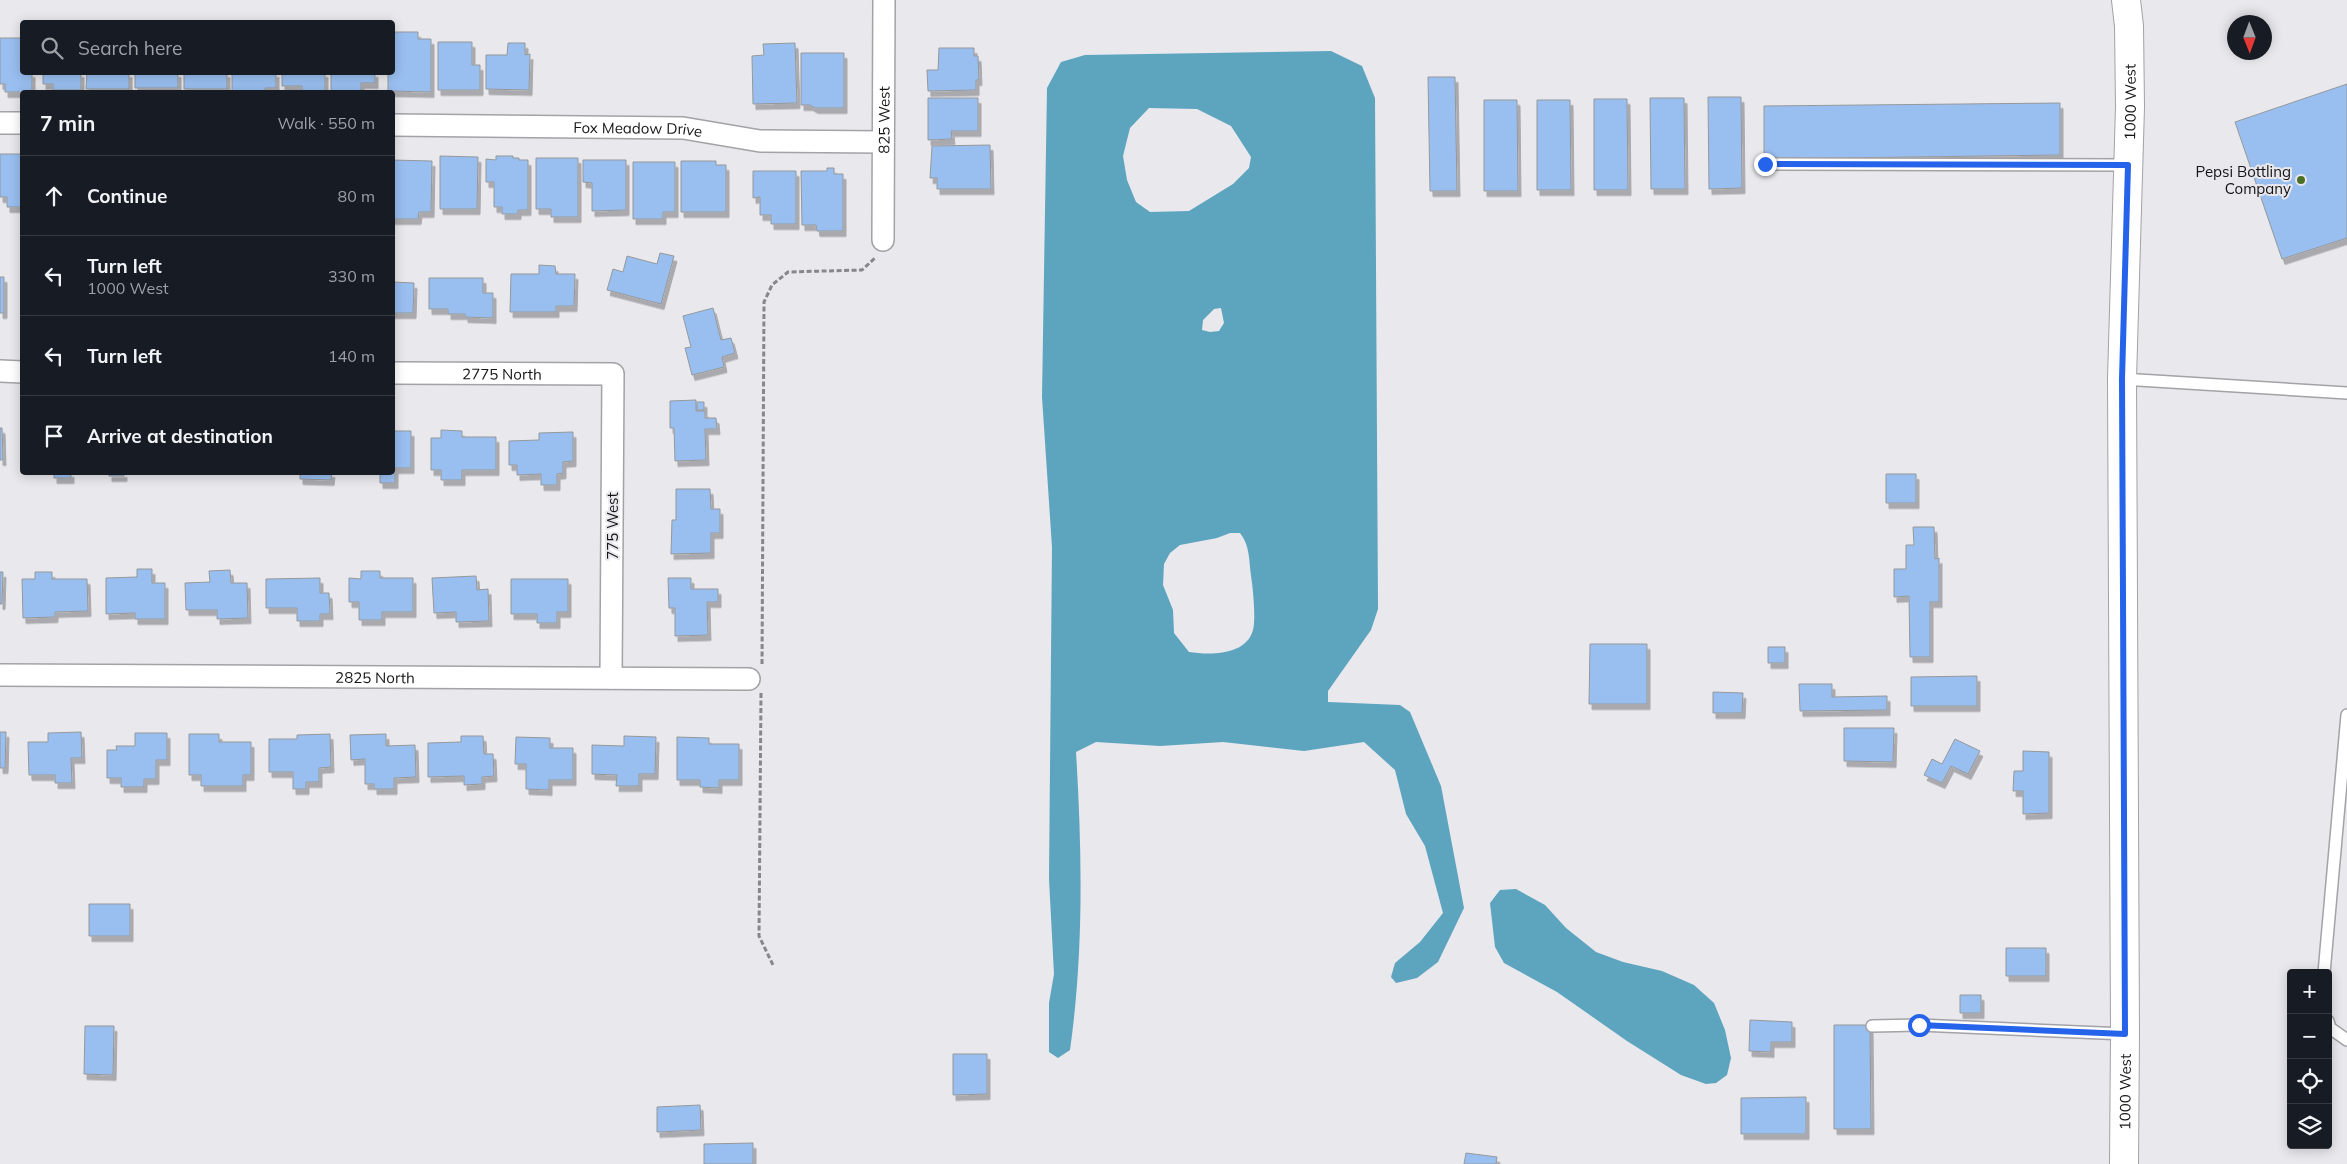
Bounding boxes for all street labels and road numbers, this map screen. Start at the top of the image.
street label: 1000 West [2120,64,2140,141]
street label: 825 West [874,86,893,154]
street label: Fox Meadow Drive [573,117,704,141]
street label: 2775 North [462,364,542,383]
street label: 775 West [603,492,622,560]
street label: 2825 North [335,667,415,687]
street label: 1000 West [2115,1054,2134,1130]

